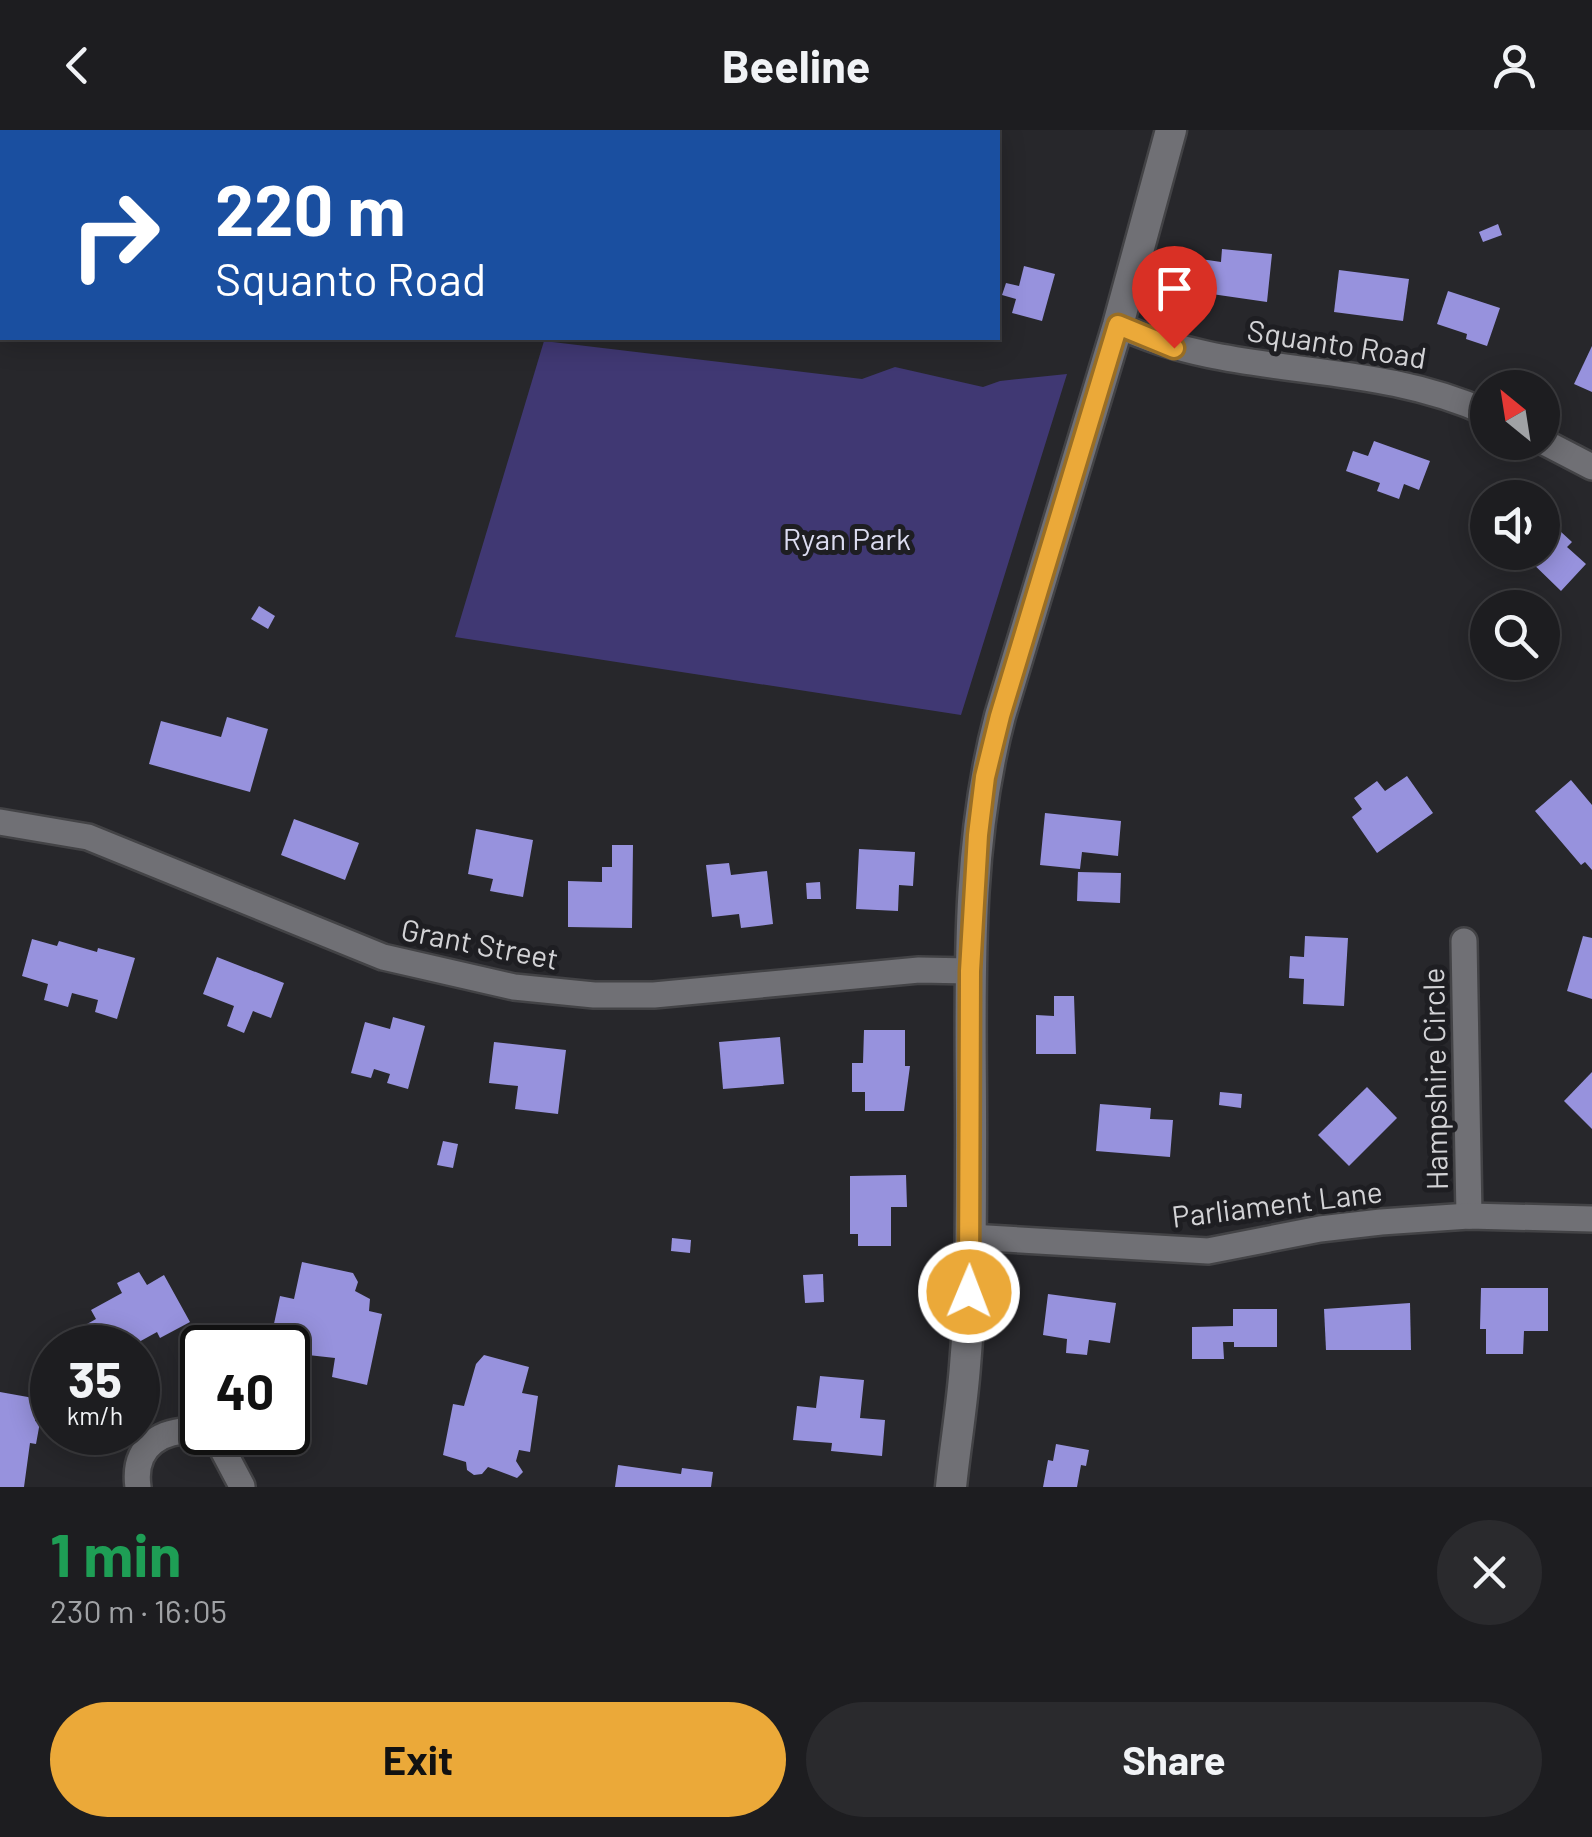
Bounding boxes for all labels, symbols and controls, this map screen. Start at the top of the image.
icon: back [50,38,105,93]
text: Beeline [722,38,870,92]
icon: person [1487,38,1542,93]
text: 220 m [215,166,406,250]
icon: right [50,170,180,300]
pin [1132,246,1217,349]
text: Squanto Road [215,251,486,305]
icon: arrive [1147,261,1202,316]
street label: Squanto Road [1245,311,1429,375]
north arrow [1470,370,1560,460]
map controls [1470,370,1560,680]
button: sound [1470,480,1560,570]
park label: Ryan Park [783,520,911,556]
button: search [1470,590,1560,680]
street label: Grant Street [398,910,562,976]
street label: Hampshire Circle [1414,967,1454,1191]
street label: Parliament Lane [1170,1172,1384,1234]
position arrow [917,1240,1021,1344]
speed limit sign: 40 [180,1325,310,1455]
text: 35 [68,1348,122,1408]
text: km/h [67,1400,123,1430]
text: 1 min [50,1517,181,1589]
button: close [1437,1520,1542,1625]
text: 230 m · 16:05 [50,1591,227,1629]
button: Exit [50,1702,786,1817]
button: Share [806,1702,1542,1817]

